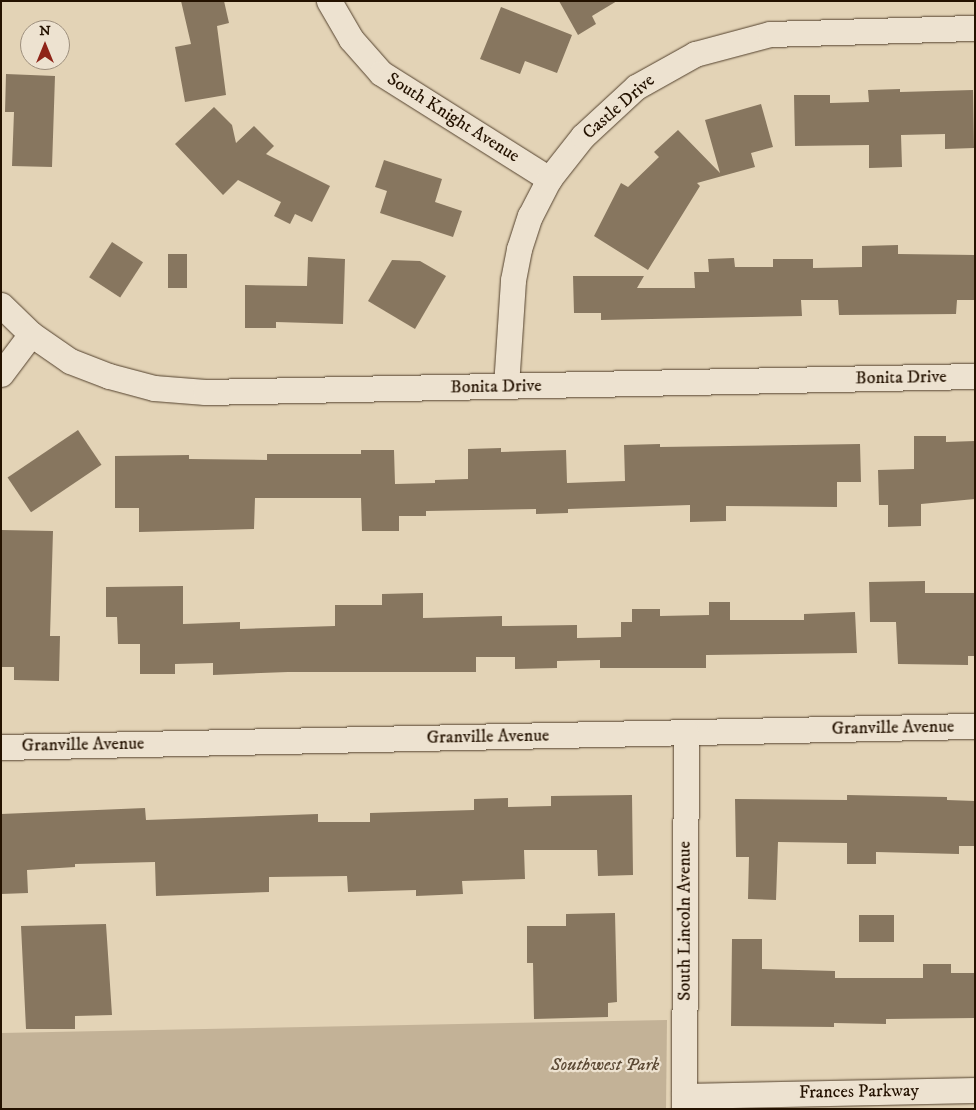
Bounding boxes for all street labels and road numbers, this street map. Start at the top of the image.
street label: South Knight Avenue [383,68,523,168]
street label: Castle Drive [579,70,659,144]
street label: Bonita Drive [855,366,947,390]
street label: Bonita Drive [450,375,542,399]
street label: Granville Avenue [831,716,955,740]
street label: Granville Avenue [426,725,550,749]
street label: Granville Avenue [21,733,145,757]
street label: South Lincoln Avenue [674,841,696,1001]
street label: Frances Parkway [799,1080,919,1104]

